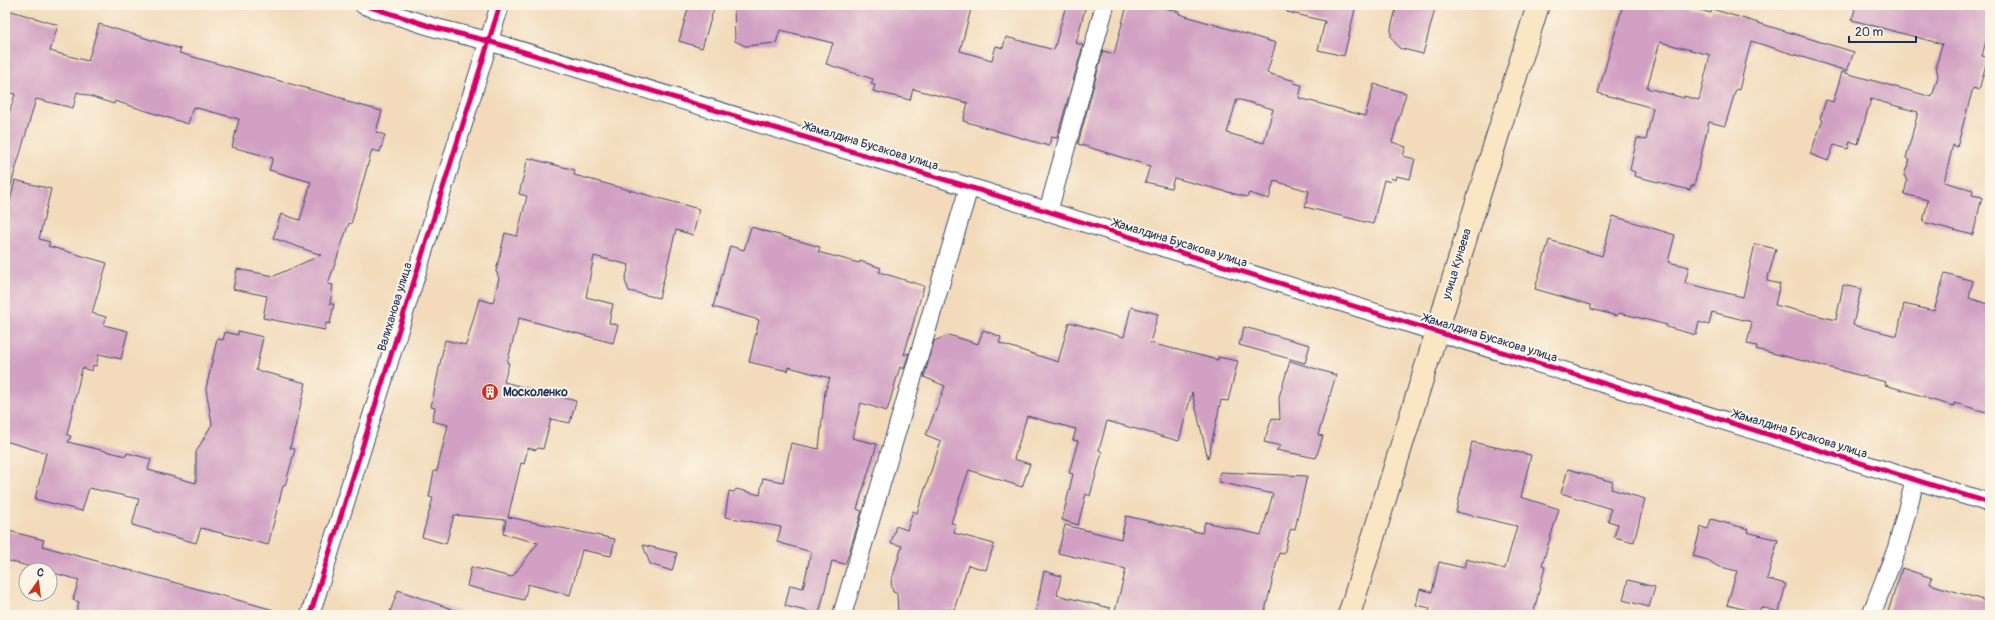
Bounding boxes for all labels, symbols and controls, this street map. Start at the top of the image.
scale bar [1849,18,1916,44]
text: 20 m [1855,25,1884,40]
street label: Жамалдина Бусакова улица [800,118,940,174]
street label: Жамалдина Бусакова улица [1109,215,1249,271]
street label: улица Кунаева [1439,226,1475,302]
street label: Валиханова улица [374,260,416,353]
street label: Жамалдина Бусакова улица [1419,310,1559,366]
building icon: Москоленко [480,382,500,402]
place label: Москоленко [503,385,568,400]
street label: Жамалдина Бусакова улица [1729,406,1869,462]
north arrow [18,562,58,602]
text: С [35,566,45,580]

